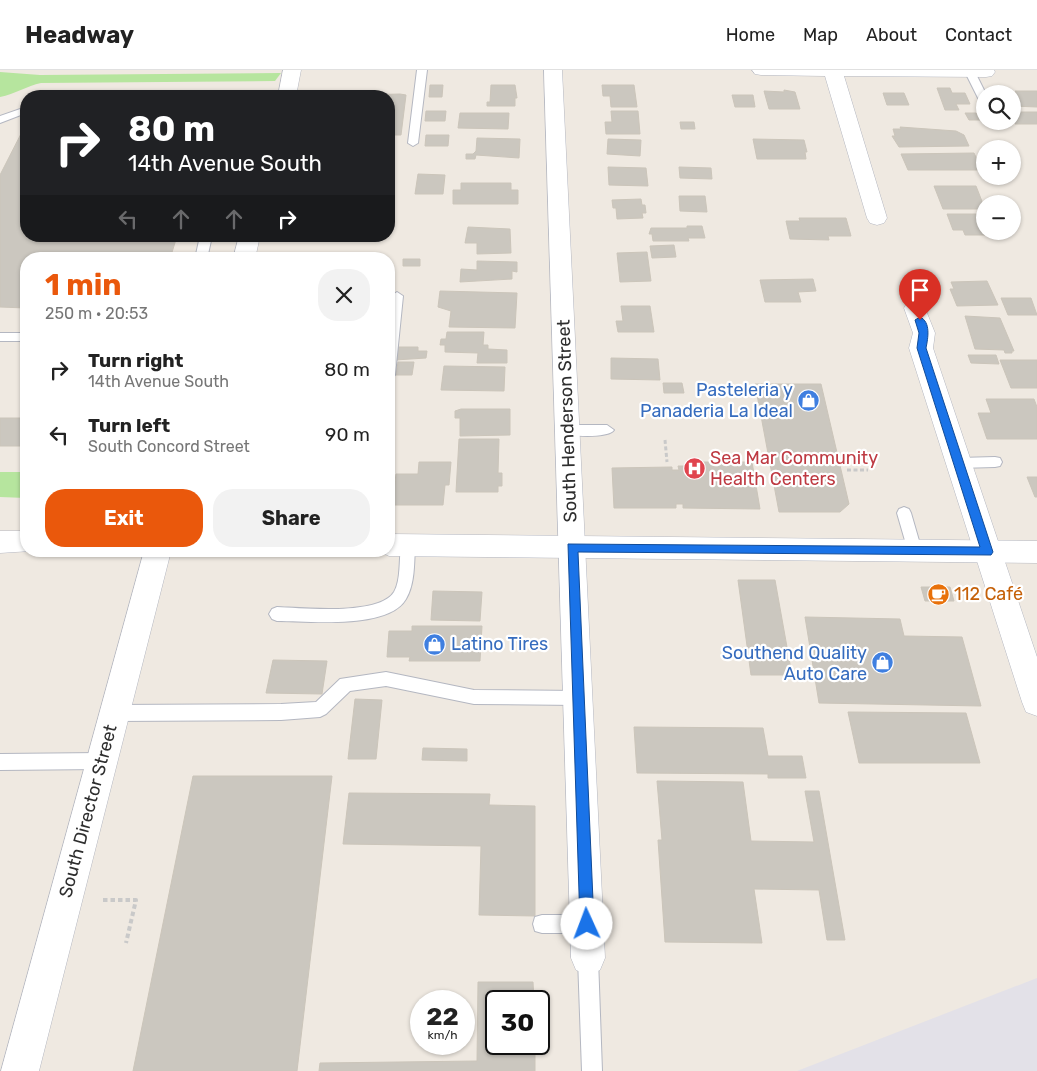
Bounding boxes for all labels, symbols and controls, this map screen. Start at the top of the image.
text: Headway [25,21,134,49]
text: Home [726,24,775,46]
text: Map [803,24,838,46]
text: About [866,24,917,46]
text: Contact [945,24,1012,46]
map controls [976,85,1021,240]
button: search [976,85,1021,130]
text: 80 m [128,108,215,150]
icon: right [45,110,110,175]
button: + [976,140,1021,185]
text: 14th Avenue South [128,150,322,177]
button: − [976,195,1021,240]
icon: left [114,205,142,233]
icon: ahead [167,205,195,233]
icon: ahead [220,205,248,233]
icon: right [273,205,301,233]
text: 1 min [45,267,122,303]
button: close [318,269,370,321]
pin [899,269,941,320]
icon: arrive [906,276,934,304]
text: 250 m · 20:53 [45,304,148,323]
street label: South Henderson Street [552,319,582,523]
text: Turn right [88,349,183,372]
icon: right [45,356,73,384]
text: 80 m [324,358,370,381]
text: 14th Avenue South [88,372,229,391]
place label: Pasteleria y Panaderia La Ideal [640,379,793,422]
shop icon: Pasteleria y Panaderia La Ideal [797,388,821,412]
text: Turn left [88,414,170,437]
icon: left [45,421,73,449]
text: 90 m [325,423,370,446]
text: South Concord Street [88,437,250,456]
place label: Sea Mar Community Health Centers [710,447,878,490]
hospital icon: Sea Mar Community Health Centers [682,456,706,480]
button: Exit [45,489,203,547]
button: Share [213,489,370,547]
cafe icon: 112 Café [926,582,950,606]
place label: 112 Café [954,583,1023,605]
shop icon: Latino Tires [423,632,447,656]
place label: Latino Tires [451,633,548,655]
place label: Southend Quality Auto Care [722,642,867,685]
shop icon: Southend Quality Auto Care [871,651,895,675]
street label: South Director Street [54,722,122,900]
position arrow [560,897,612,949]
speed limit sign: 30 [485,990,550,1055]
text: 22 [426,1002,459,1031]
text: km/h [428,1028,457,1042]

